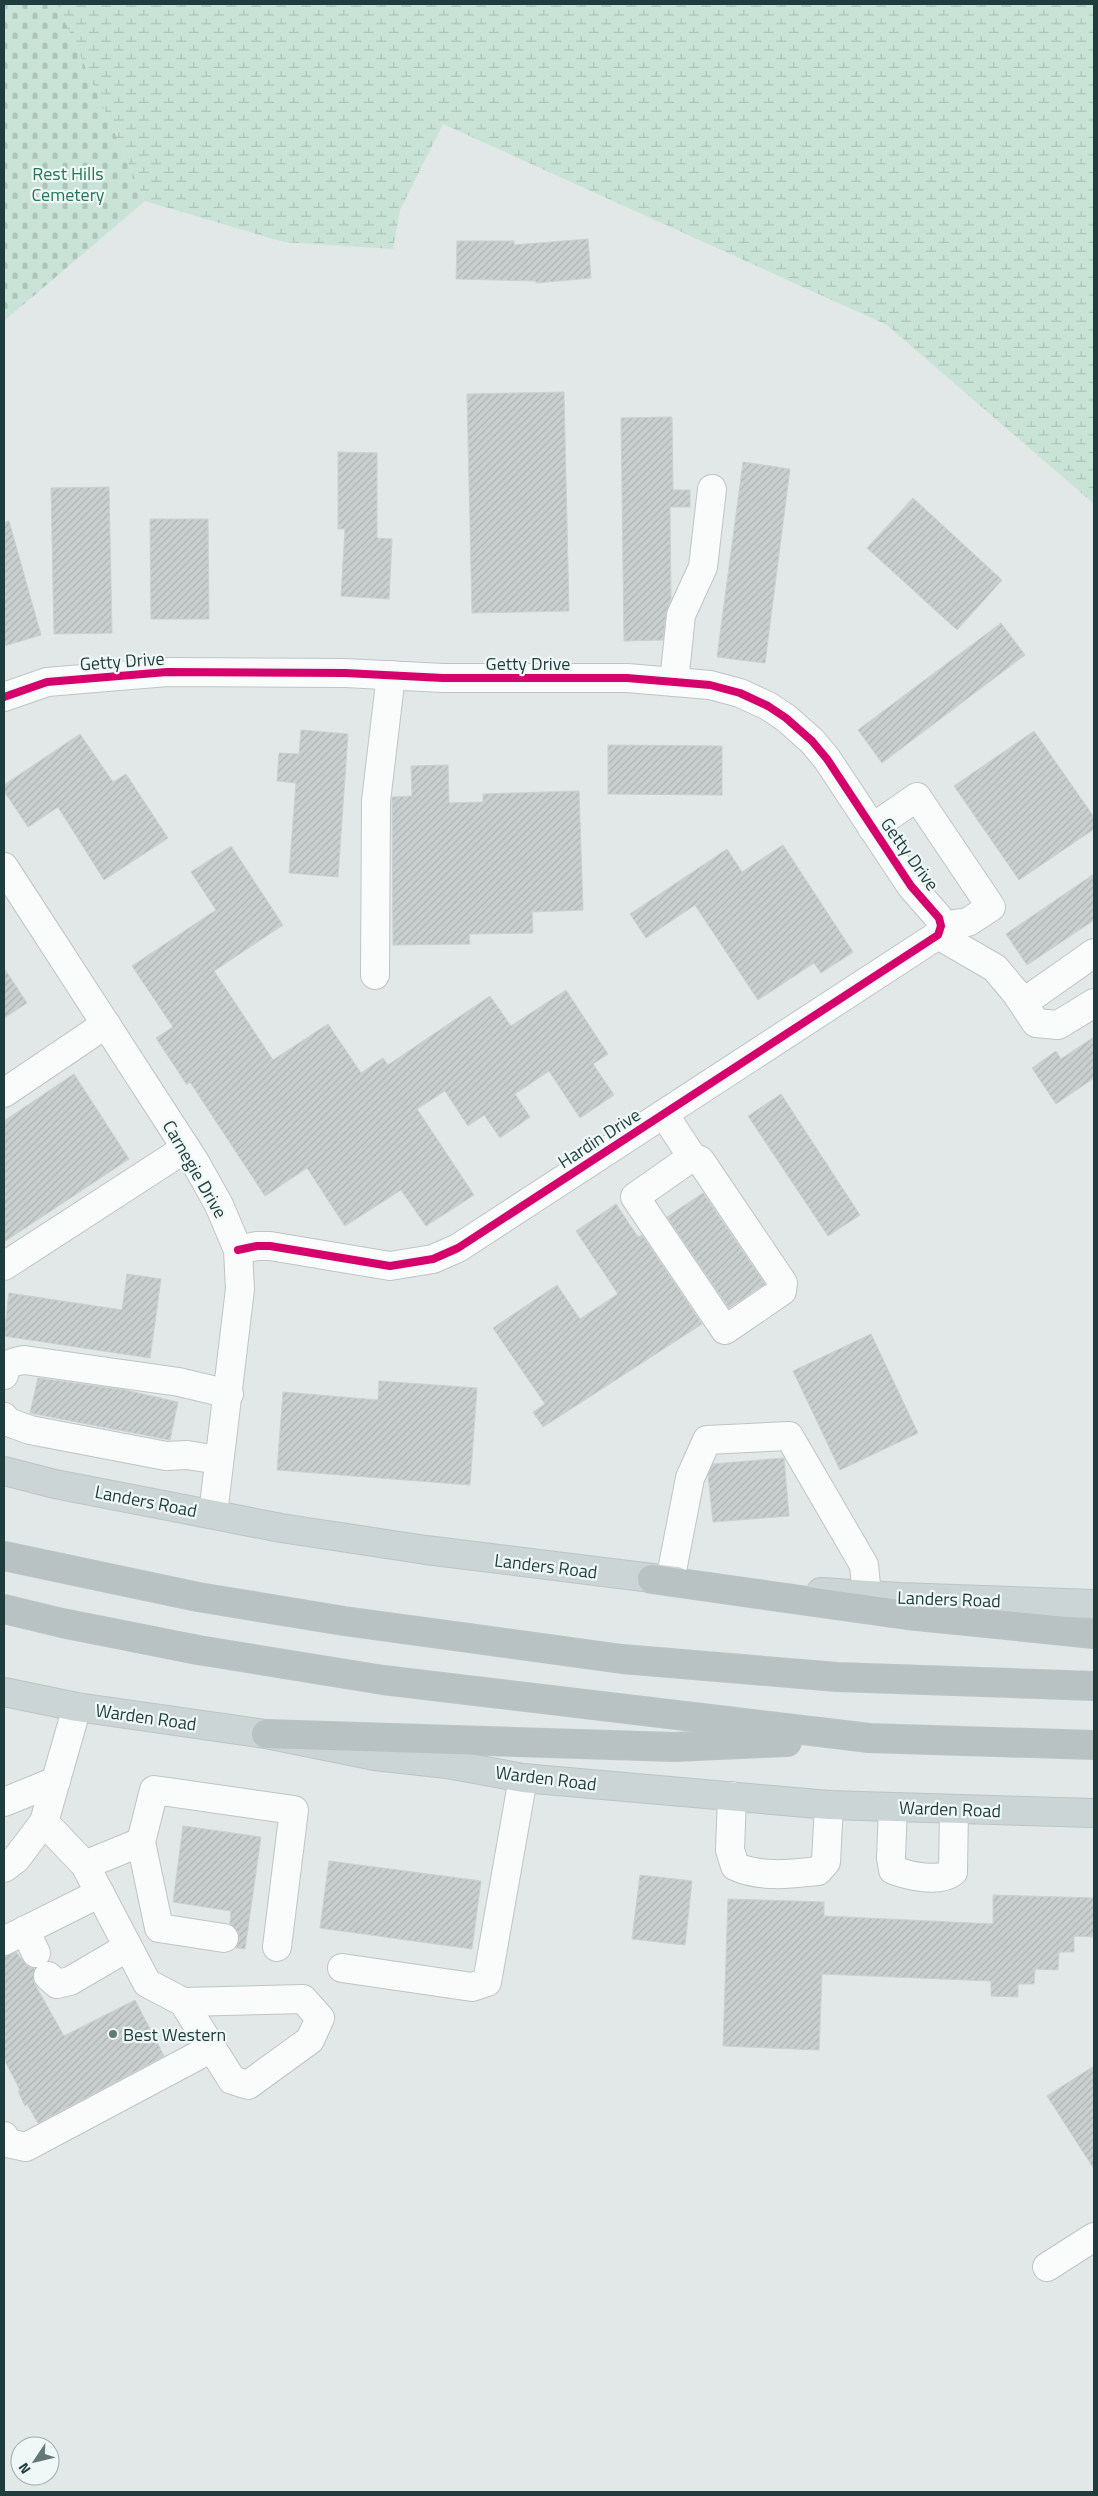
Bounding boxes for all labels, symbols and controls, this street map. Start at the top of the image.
park label: Rest Hills Cemetery [31,160,105,208]
street label: Getty Drive [79,645,165,677]
street label: Getty Drive [486,650,570,677]
street label: Getty Drive [874,812,946,896]
street label: Hardin Drive [552,1101,646,1175]
street label: Carnegie Drive [156,1115,234,1223]
street label: Landers Road [93,1478,199,1524]
street label: Landers Road [493,1546,599,1586]
street label: Landers Road [897,1584,1001,1614]
street label: Warden Road [94,1697,198,1737]
street label: Warden Road [494,1758,598,1798]
street label: Warden Road [899,1794,1001,1824]
place label: Best Western [123,2021,226,2048]
marker: Best Western [107,2028,119,2040]
north arrow [10,2436,60,2486]
text: N [13,2459,35,2479]

